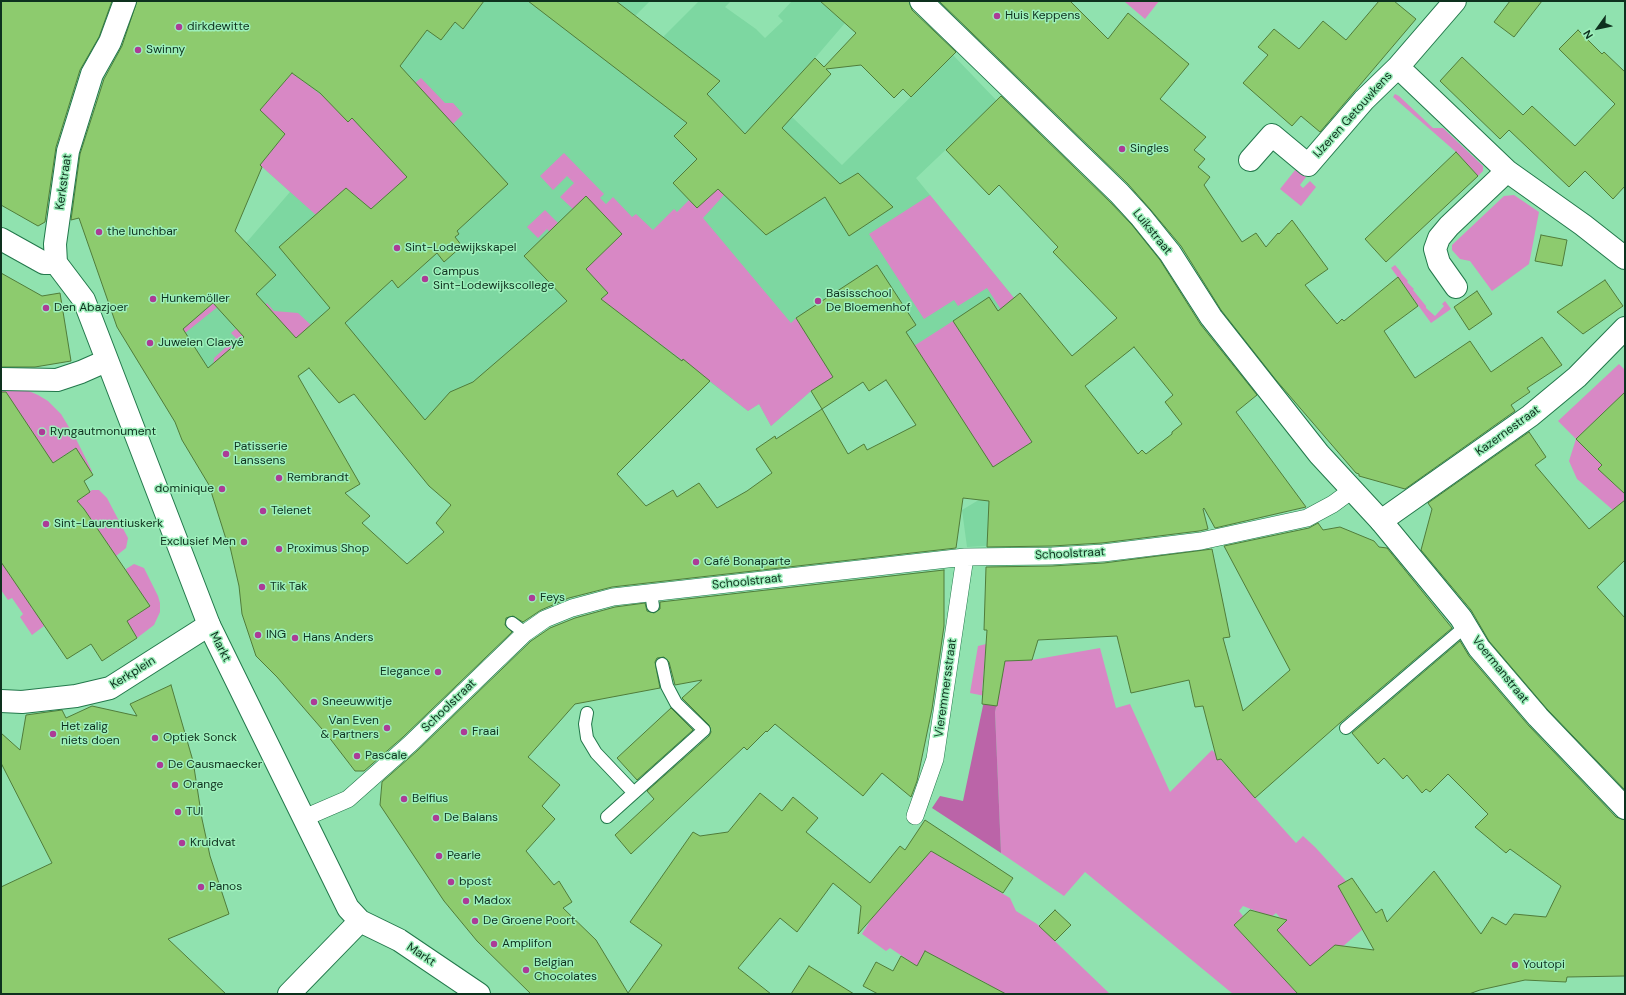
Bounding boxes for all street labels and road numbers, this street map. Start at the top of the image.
street label: IJzeren Getouwkens [1311,69,1395,161]
street label: Kerkstraat [53,153,75,211]
street label: Luikstraat [1129,206,1175,258]
street label: Kazernestraat [1473,403,1543,459]
street label: Schoolstraat [1035,545,1105,563]
street label: Schoolstraat [711,571,783,593]
street label: Markt [206,630,234,664]
street label: Voermanstraat [1469,634,1531,706]
street label: Vieremmersstraat [932,638,960,738]
street label: Kerkplein [108,653,158,693]
street label: Schoolstraat [419,676,479,736]
street label: Markt [404,940,438,970]

